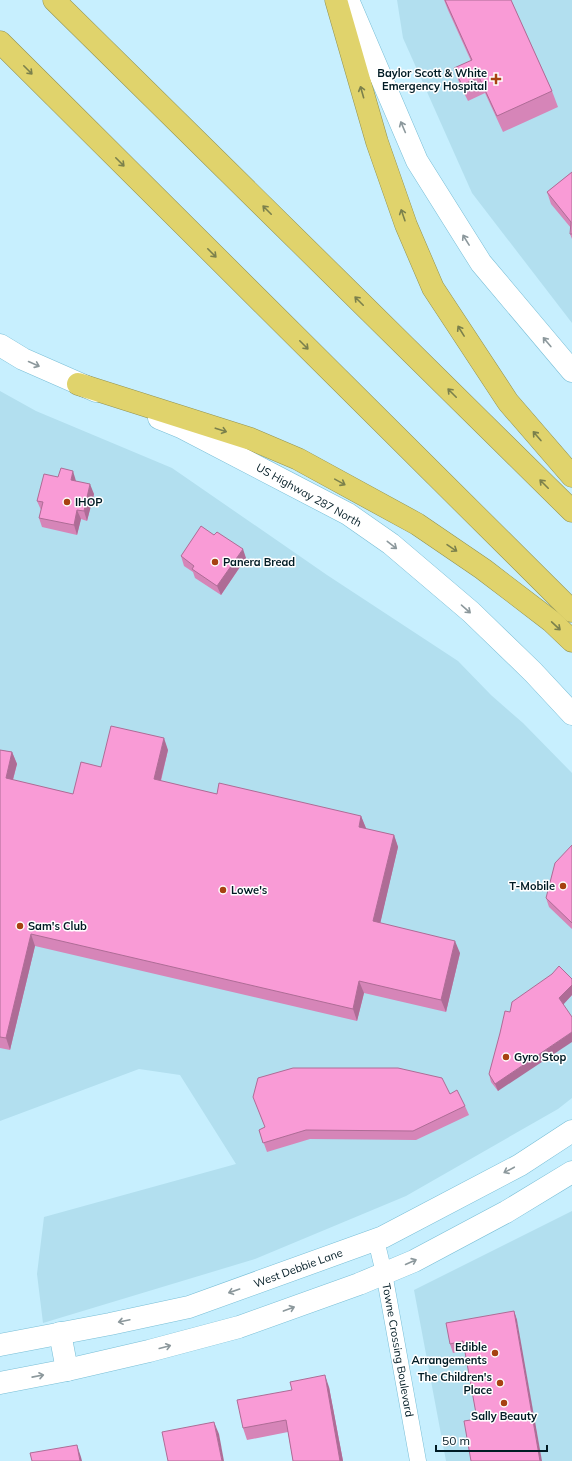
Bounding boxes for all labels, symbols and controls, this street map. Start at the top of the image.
one-way arrow [23,65,33,75]
place label: Baylor Scott & White Emergency Hospital [377,66,487,93]
marker: Baylor Scott & White Emergency Hospital [490,73,502,85]
one-way arrow [358,85,365,98]
one-way arrow [398,121,406,133]
one-way arrow [115,157,125,167]
one-way arrow [262,205,272,215]
one-way arrow [398,210,406,222]
one-way arrow [462,234,470,246]
one-way arrow [207,248,217,258]
one-way arrow [354,296,364,306]
one-way arrow [456,325,464,337]
one-way arrow [542,336,551,347]
one-way arrow [299,340,309,350]
one-way arrow [28,361,40,368]
one-way arrow [447,388,457,397]
one-way arrow [215,426,227,434]
one-way arrow [532,431,542,441]
street label: US Highway 287 North [254,460,364,530]
one-way arrow [334,478,346,486]
one-way arrow [539,479,549,489]
place label: IHOP [75,495,103,509]
marker: IHOP [62,497,72,507]
one-way arrow [386,540,397,549]
one-way arrow [446,544,457,552]
place label: Panera Bread [223,555,295,569]
marker: Panera Bread [210,557,220,567]
one-way arrow [461,604,472,613]
one-way arrow [550,621,560,630]
place label: T-Mobile [509,879,555,893]
marker: T-Mobile [558,881,568,891]
place label: Lowe's [231,883,268,897]
marker: Lowe's [218,885,228,895]
place label: Sam's Club [28,919,87,933]
marker: Sam's Club [15,921,25,931]
place label: Gyro Stop [514,1050,567,1064]
marker: Gyro Stop [501,1052,511,1062]
one-way arrow [504,1167,516,1175]
street label: West Debbie Lane [252,1245,344,1291]
one-way arrow [404,1258,416,1265]
street label: Towne Crossing Boulevard [379,1282,417,1418]
one-way arrow [228,1288,241,1295]
one-way arrow [283,1305,296,1312]
one-way arrow [118,1318,131,1326]
place label: Edible Arrangements [412,1340,487,1367]
one-way arrow [158,1343,171,1350]
marker: Edible Arrangements [490,1348,500,1358]
place label: The Children's Place [418,1370,492,1397]
one-way arrow [31,1371,44,1379]
marker: The Children's Place [495,1378,505,1388]
marker: Sally Beauty [499,1398,509,1408]
place label: Sally Beauty [471,1409,537,1423]
scale bar [436,1427,547,1453]
text: 50 m [442,1433,470,1448]

